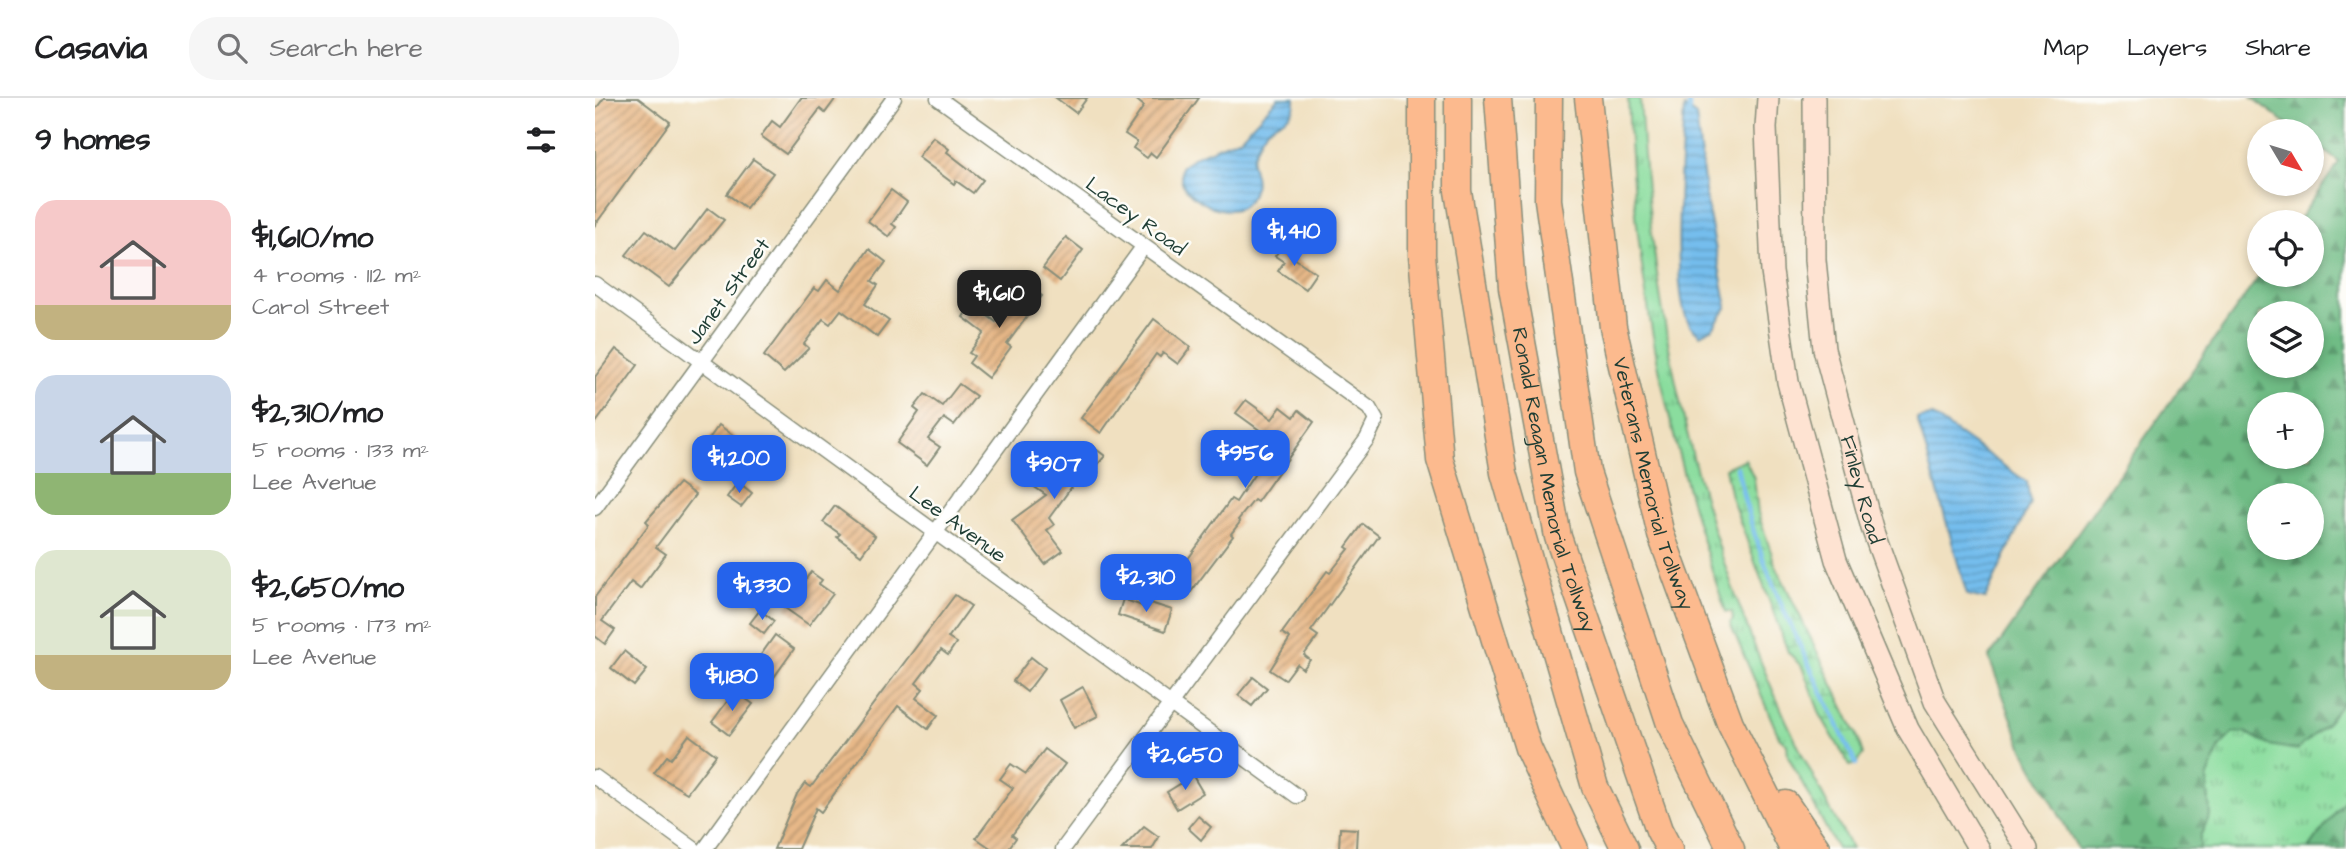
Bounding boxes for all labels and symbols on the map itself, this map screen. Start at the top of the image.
north arrow [2247,119,2324,196]
street label: Lacey Road [1078,170,1192,265]
pin: $1,410 [1237,208,1351,268]
street label: Janet Street [680,232,777,351]
pin: $1,610 [942,271,1056,330]
street label: Ronald Reagan Memorial Tollway [1505,325,1604,637]
street label: Veterans Memorial Tollway [1605,354,1701,615]
pin: $956 [1204,430,1286,490]
street label: Finley Road [1833,432,1891,548]
pin: $1,200 [682,436,796,495]
pin: $907 [1013,442,1095,501]
street label: Lee Avenue [903,479,1012,570]
pin: $2,310 [1089,554,1203,614]
pin: $1,330 [705,562,819,622]
pin: $1,180 [675,654,789,713]
pin: $2,650 [1128,732,1242,792]

